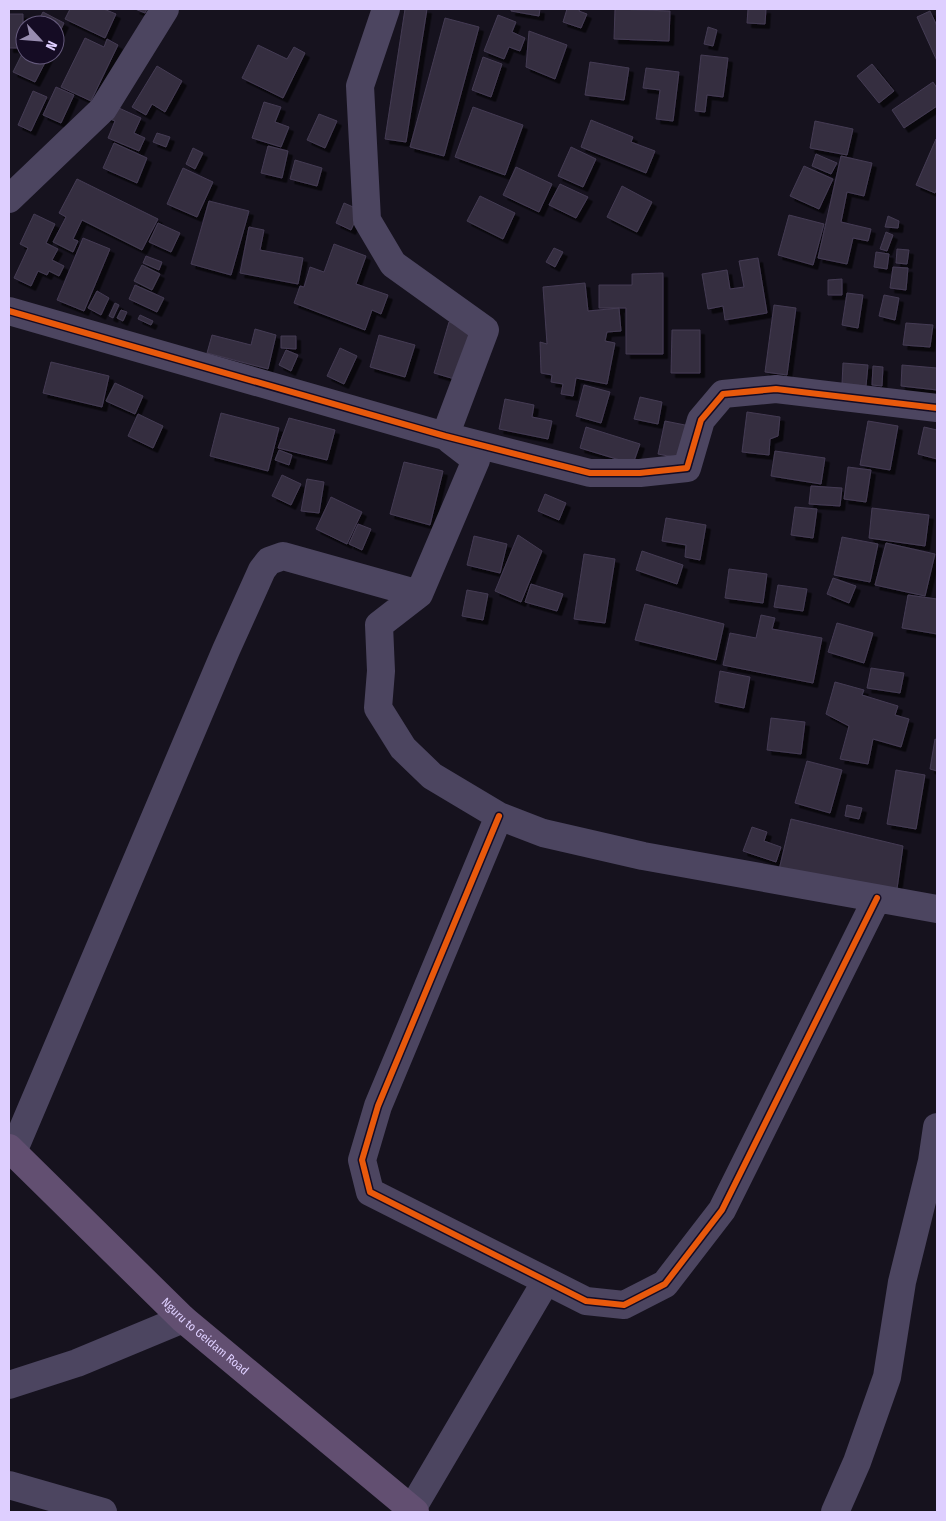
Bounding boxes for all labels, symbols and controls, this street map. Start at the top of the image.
north arrow [15,15,65,65]
text: N [42,38,61,53]
street label: Nguru to Geidam Road [159,1295,252,1378]

